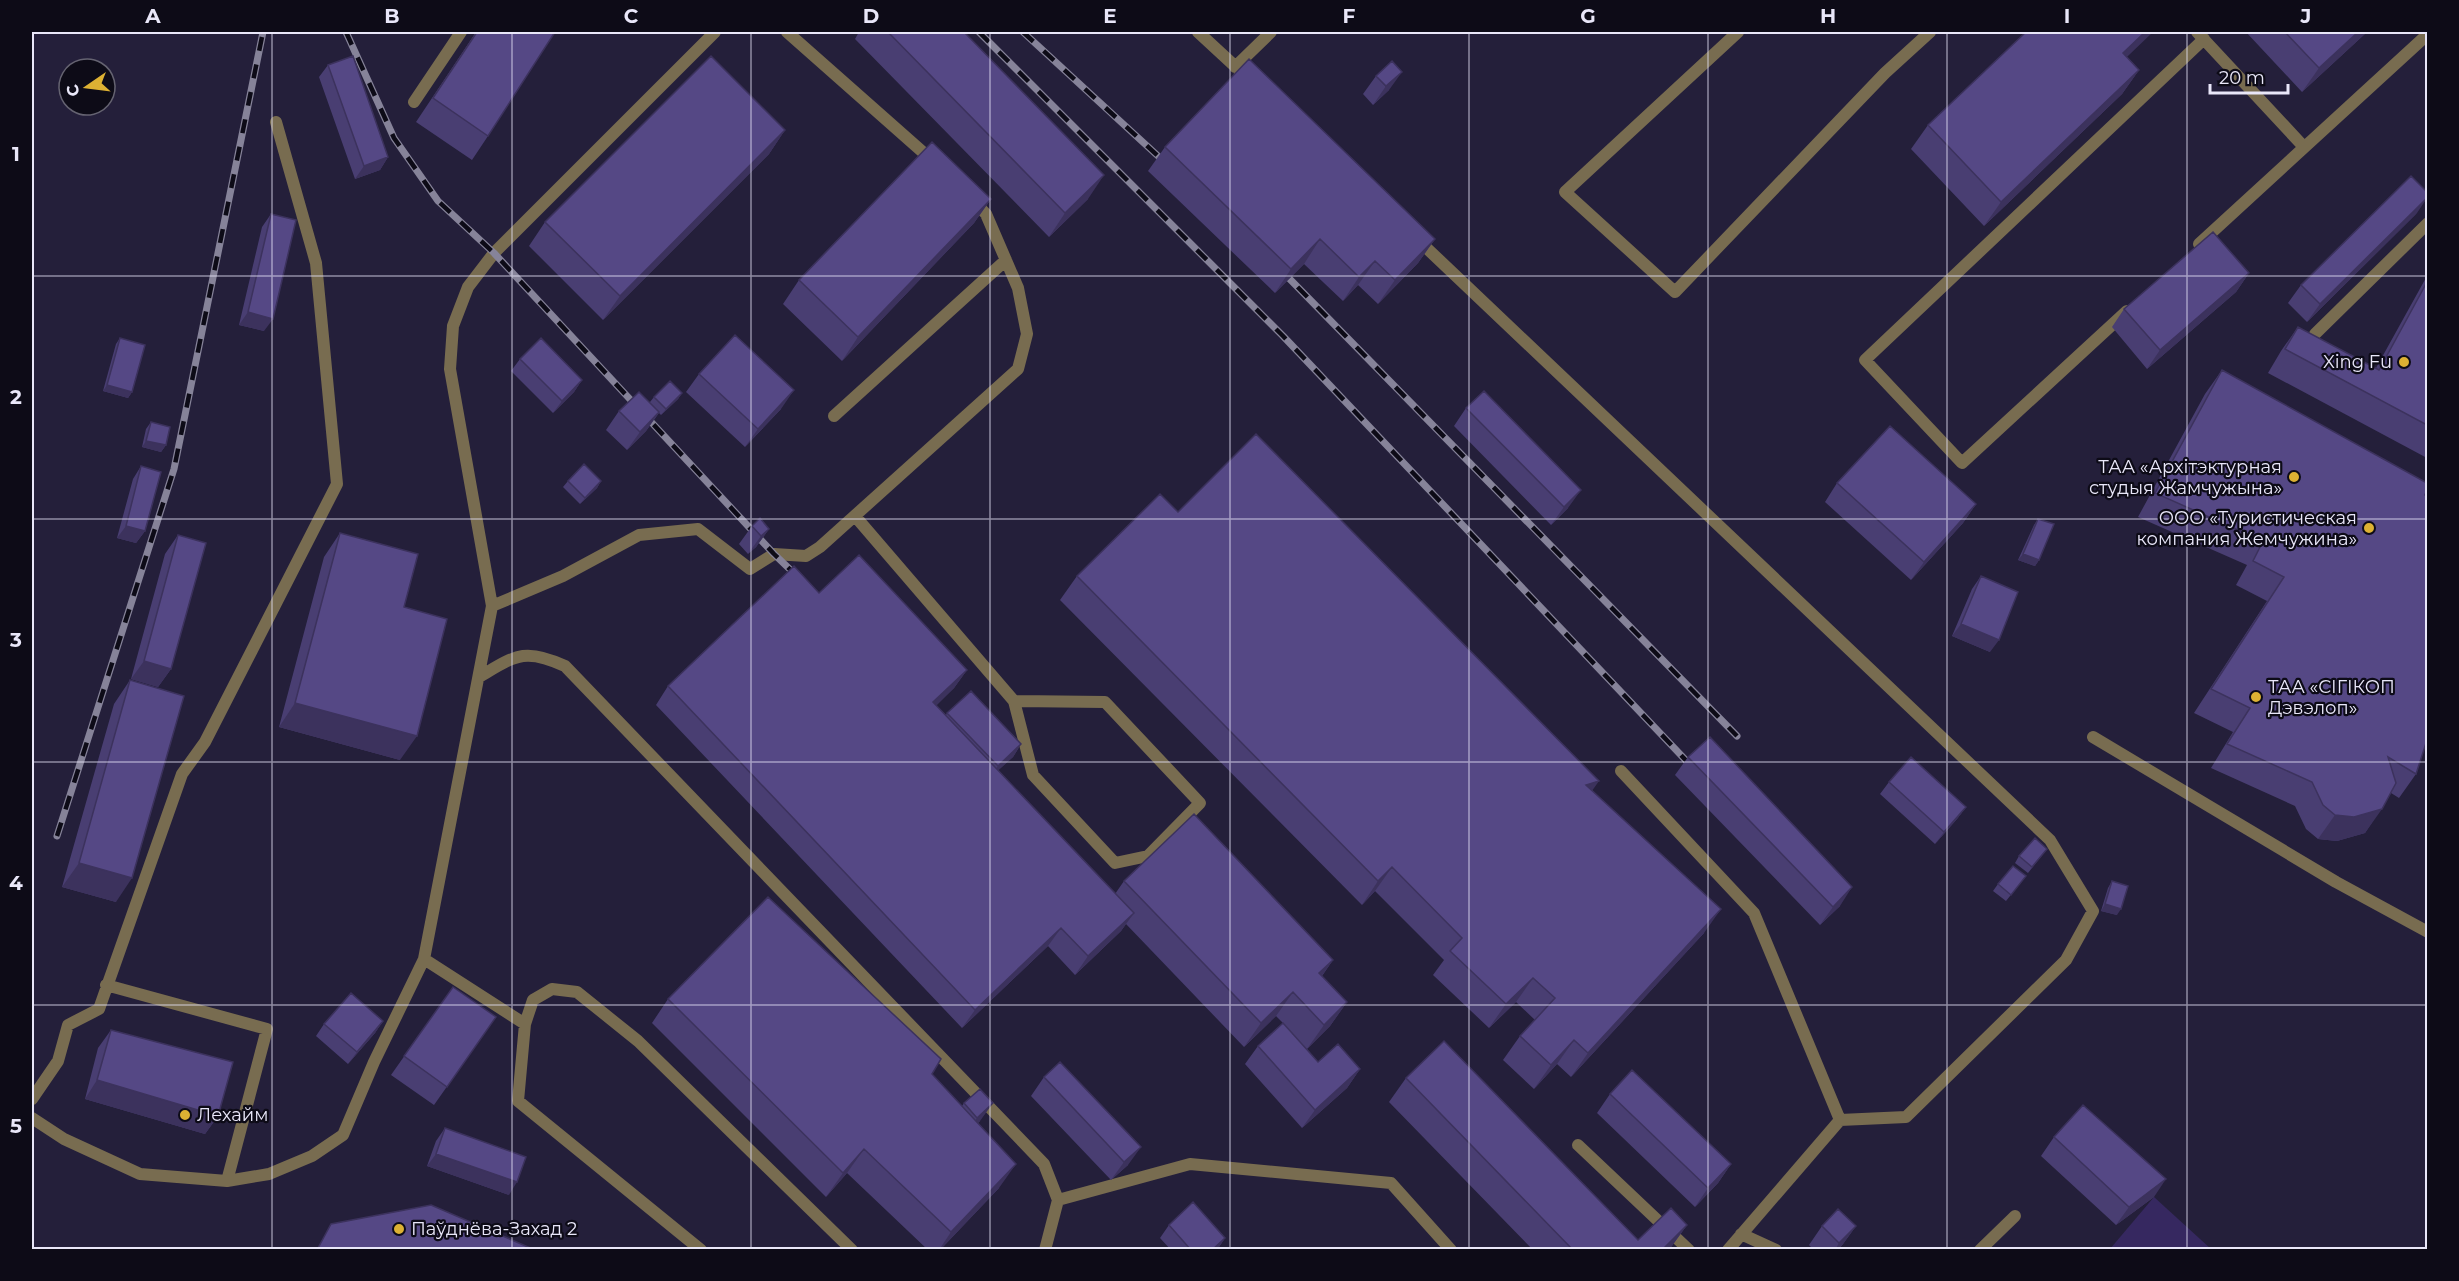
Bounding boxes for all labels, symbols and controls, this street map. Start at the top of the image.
text: A [144,4,161,28]
text: B [384,4,400,28]
text: C [624,4,639,28]
text: D [863,4,879,28]
text: E [1103,4,1117,28]
text: F [1343,4,1356,28]
text: G [1580,4,1596,28]
text: H [1820,4,1836,28]
text: I [2064,4,2070,28]
text: J [2300,4,2311,28]
north arrow [57,57,117,117]
scale bar [2210,57,2288,95]
text: 20 m [2219,67,2265,89]
text: С [62,82,84,98]
text: 1 [12,142,20,166]
place label: Xing Fu [2323,351,2392,373]
marker: Xing Fu [2397,355,2411,369]
text: 2 [10,385,22,409]
place label: ТАА «Архітэктурная студыя Жамчужына» [2089,456,2282,499]
marker: ТАА «Архітэктурная студыя Жамчужына» [2287,470,2301,484]
place label: ООО «Туристическая компания Жемчужина» [2136,507,2357,550]
marker: ООО «Туристическая компания Жемчужина» [2362,521,2376,535]
text: 3 [9,628,22,652]
place label: ТАА «СІГІКОП Дэвэлоп» [2268,676,2395,719]
marker: ТАА «СІГІКОП Дэвэлоп» [2249,690,2263,704]
text: 4 [9,871,23,895]
place label: Лехайм [197,1104,268,1126]
marker: Лехайм [178,1108,192,1122]
text: 5 [10,1114,22,1138]
place label: Паўднёва-Захад 2 [411,1218,577,1240]
marker: Паўднёва-Захад 2 [392,1222,406,1236]

